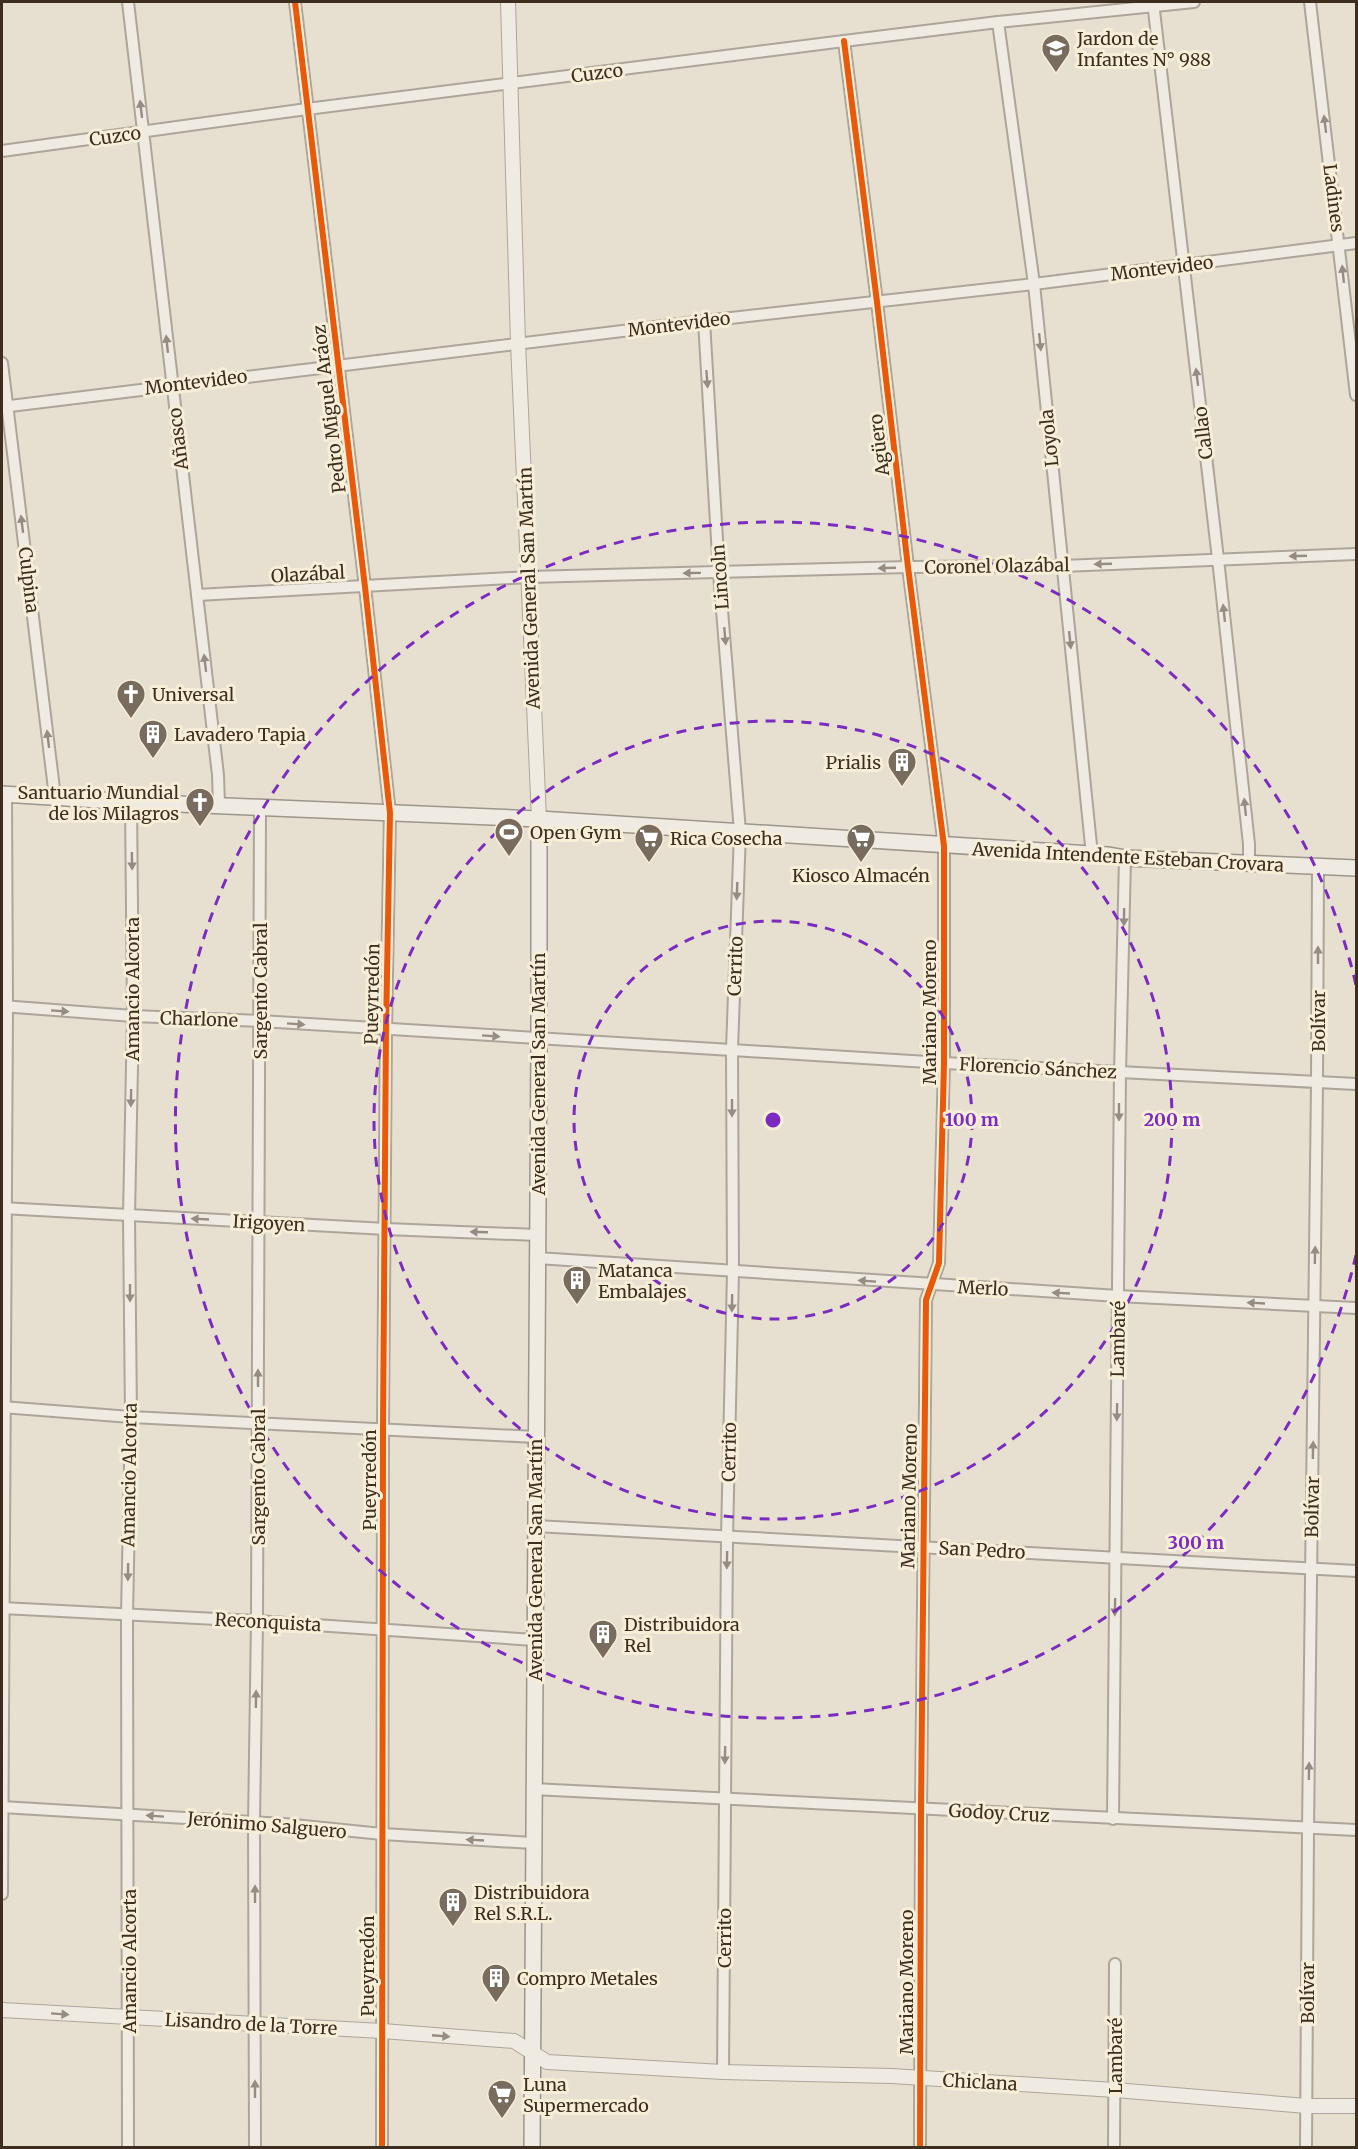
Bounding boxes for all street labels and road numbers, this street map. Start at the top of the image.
street label: Cuzco [570,58,624,88]
street label: Cuzco [88,121,142,151]
street label: Ladines [1318,163,1350,234]
street label: Montevideo [1109,250,1215,286]
street label: Montevideo [626,306,732,342]
street label: Pedro Miguel Aráoz [307,323,351,494]
street label: Montevideo [143,364,249,400]
street label: Callao [1188,405,1218,461]
street label: Añasco [163,406,193,472]
street label: Loyola [1035,408,1063,468]
street label: Agüero [864,413,894,478]
street label: Avenida General San Martín [513,466,545,711]
street label: Lincoln [706,543,734,611]
street label: Culpina [14,546,45,615]
street label: Coronel Olazábal [924,553,1070,579]
street label: Olazábal [270,561,346,587]
street label: Avenida Intendente Esteban Crovara [970,837,1285,877]
street label: Amancio Alcorta [121,916,144,1062]
street label: Sargento Cabral [249,922,272,1059]
street label: Cerrito [722,936,748,996]
street label: Mariano Moreno [918,939,941,1085]
street label: Pueyrredón [360,943,384,1045]
street label: Avenida General San Martín [527,953,550,1196]
street label: Bolívar [1307,990,1330,1052]
street label: Charlone [159,1006,239,1032]
street label: Florencio Sánchez [959,1052,1118,1084]
street label: Irigoyen [232,1210,306,1236]
street label: Merlo [957,1275,1009,1301]
street label: Lambaré [1106,1300,1130,1378]
street label: Amancio Alcorta [116,1402,142,1548]
street label: Sargento Cabral [247,1408,270,1545]
street label: Cerrito [717,1422,741,1482]
street label: Mariano Moreno [896,1423,922,1569]
street label: Pueyrredón [358,1429,381,1531]
street label: Avenida General San Martín [524,1439,547,1682]
street label: Bolívar [1300,1476,1324,1538]
street label: San Pedro [938,1536,1026,1564]
street label: Reconquista [214,1608,322,1636]
street label: Godoy Cruz [948,1799,1050,1827]
street label: Jerónimo Salguero [185,1806,348,1843]
street label: Amancio Alcorta [118,1888,141,2034]
street label: Cerrito [713,1908,736,1968]
street label: Mariano Moreno [895,1909,918,2055]
street label: Pueyrredón [356,1915,379,2017]
street label: Bolívar [1296,1962,1319,2024]
street label: Lisandro de la Torre [164,2008,338,2040]
street label: Lambaré [1104,2018,1127,2094]
street label: Chiclana [942,2069,1018,2095]

